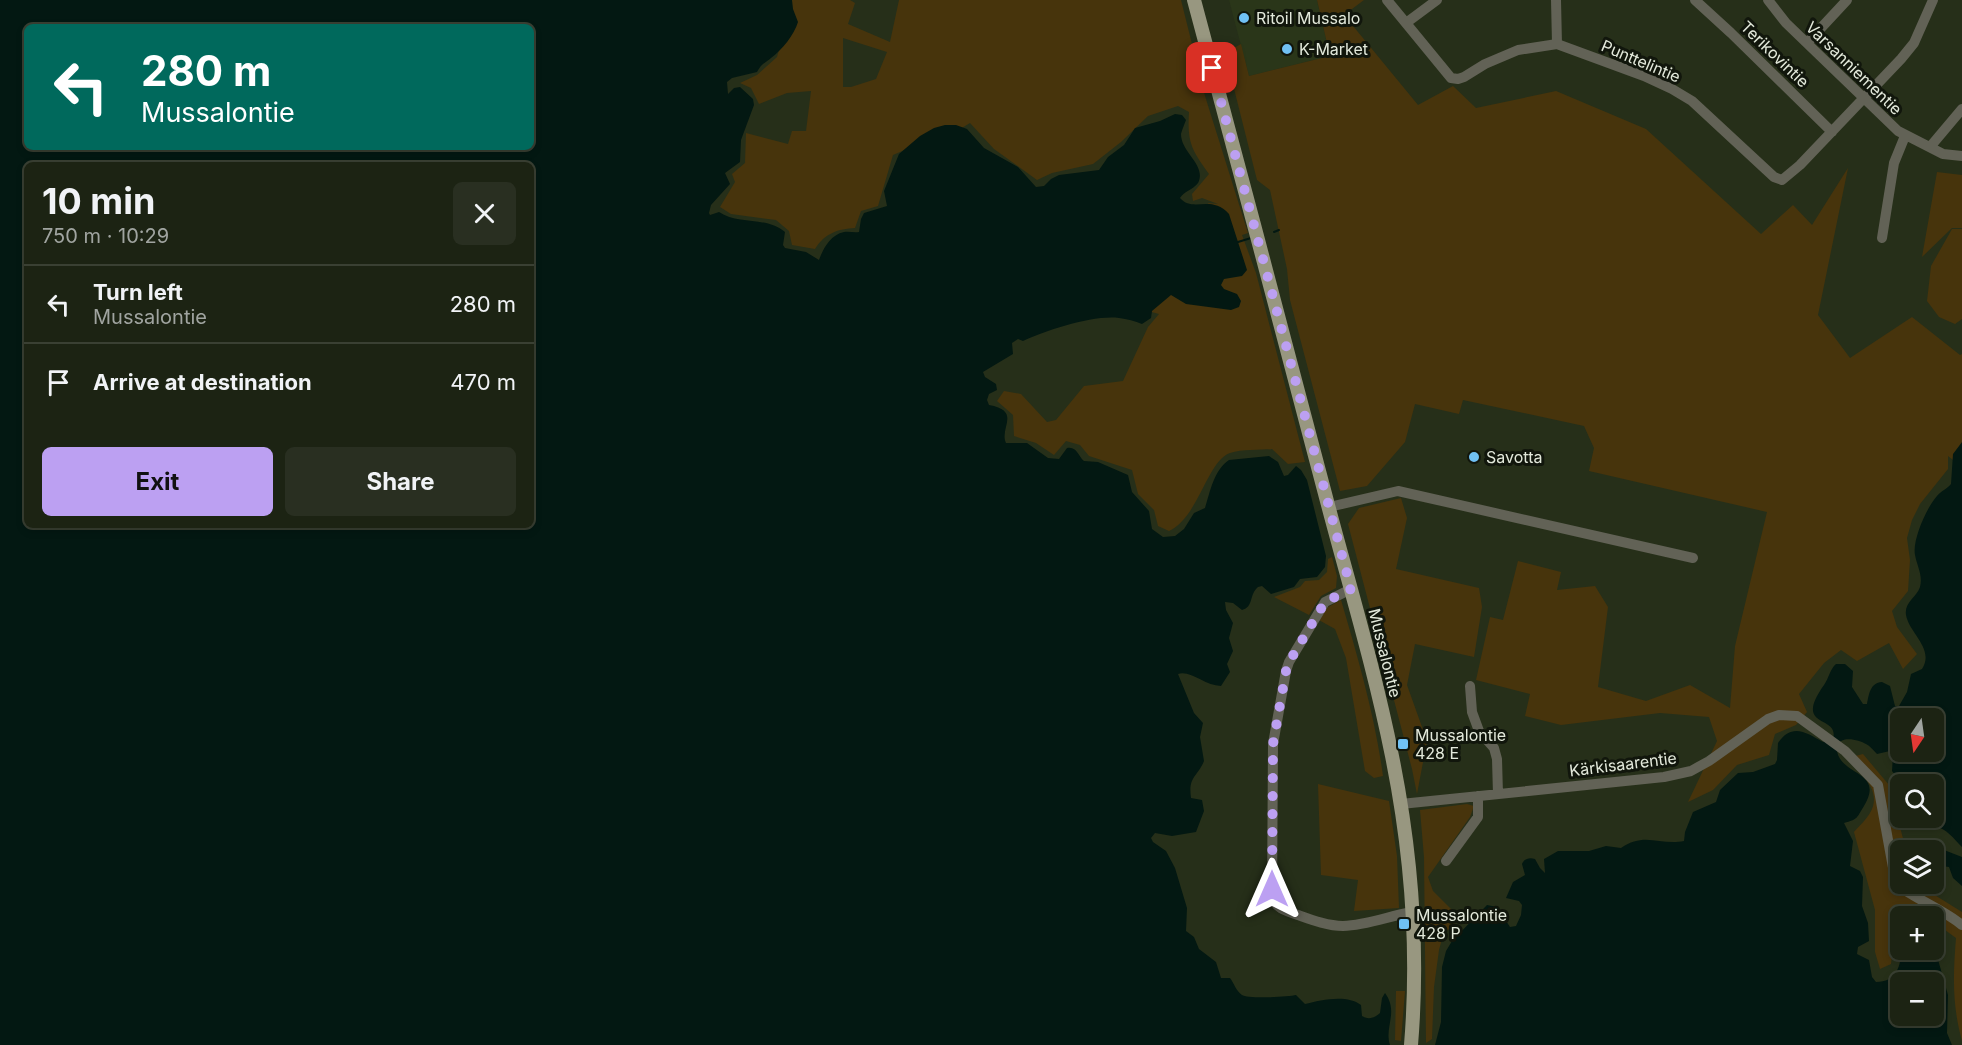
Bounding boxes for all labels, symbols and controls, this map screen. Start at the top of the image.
place label: Ritoil Mussalo [1256,8,1360,28]
marker: Ritoil Mussalo [1237,11,1251,25]
street label: Terikovintie [1737,17,1813,91]
street label: Varsanniementie [1802,17,1906,119]
street label: Punttelintie [1598,35,1684,87]
place label: K-Market [1299,39,1368,59]
pin [1186,42,1237,93]
marker: K-Market [1280,42,1294,56]
text: 280 m [141,45,271,96]
icon: left [42,48,120,126]
icon: arrive [1195,51,1228,84]
text: Mussalontie [141,96,295,129]
text: 10 min [42,179,155,223]
button: close [453,182,516,245]
text: 750 m · 10:29 [42,224,169,248]
text: Turn left [93,279,183,305]
icon: left [42,288,75,321]
text: 280 m [450,291,516,317]
text: Mussalontie [93,305,207,329]
icon: arrive [42,366,75,399]
text: Arrive at destination [93,369,312,395]
text: 470 m [450,369,516,395]
button: Exit [42,447,273,516]
button: Share [285,447,516,516]
place label: Savotta [1486,447,1542,467]
marker: Savotta [1467,450,1481,464]
street label: Mussalontie [1364,606,1406,700]
north arrow [1890,708,1944,762]
map controls [1890,708,1944,1026]
place label: Mussalontie 428 E [1415,725,1506,763]
marker: Mussalontie 428 E [1396,737,1410,751]
street label: Kärkisaarentie [1568,747,1678,781]
button: search [1890,774,1944,828]
button: layers [1890,840,1944,894]
position arrow [1240,857,1304,921]
place label: Mussalontie 428 P [1416,905,1507,943]
button: + [1890,906,1944,960]
marker: Mussalontie 428 P [1397,917,1411,931]
button: − [1890,972,1944,1026]

